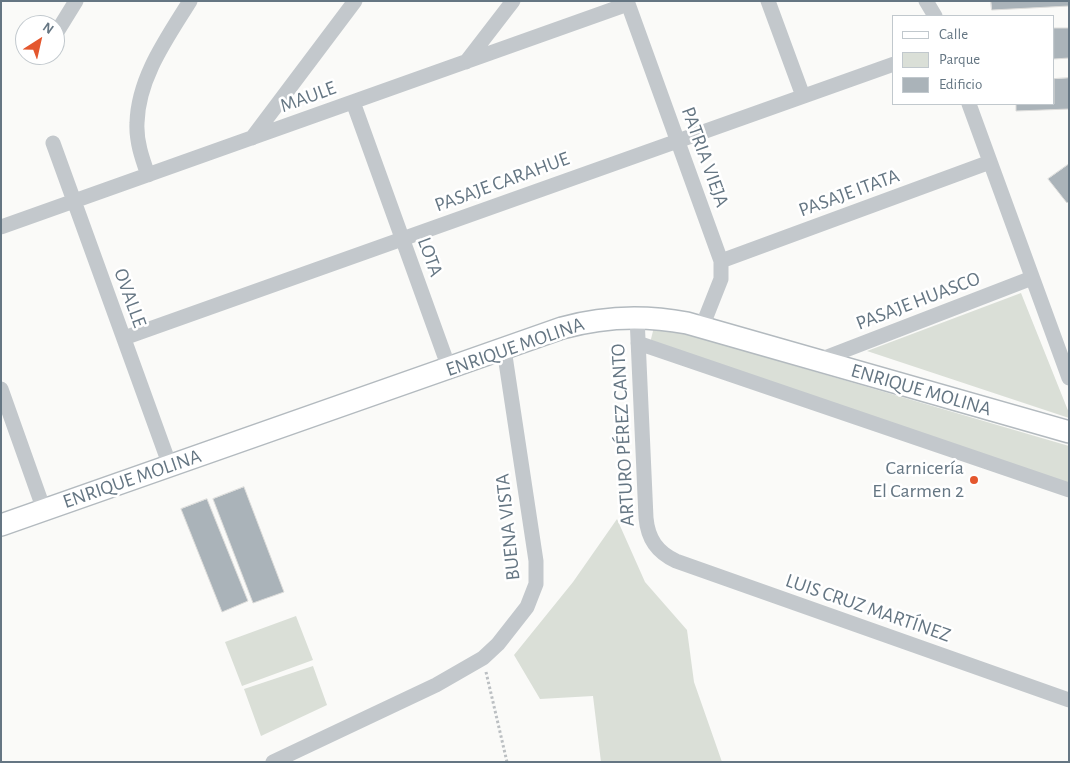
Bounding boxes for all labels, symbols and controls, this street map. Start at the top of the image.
north arrow [15,15,65,65]
legend [892,15,1055,105]
text: N [40,20,56,37]
text: Calle [939,27,968,42]
text: Parque [939,52,980,67]
street label: MAULE [277,76,339,118]
text: Edificio [939,77,982,92]
street label: PATRIA VIEJA [676,104,734,210]
street label: PASAJE CARAHUE [431,147,573,217]
street label: PASAJE ITATA [795,164,903,222]
street label: LOTA [412,234,448,280]
street label: OVALLE [108,265,152,331]
street label: PASAJE HUASCO [853,266,983,336]
street label: ENRIQUE MOLINA [443,312,587,382]
street label: ARTURO PÉREZ CANTO [606,343,640,527]
street label: ENRIQUE MOLINA [848,358,994,422]
street label: ENRIQUE MOLINA [60,444,204,514]
place label: Carnicería El Carmen 2 [872,456,964,503]
street label: BUENA VISTA [490,472,526,582]
marker: Carnicería El Carmen 2 [968,474,980,486]
street label: LUIS CRUZ MARTÍNEZ [782,568,954,648]

